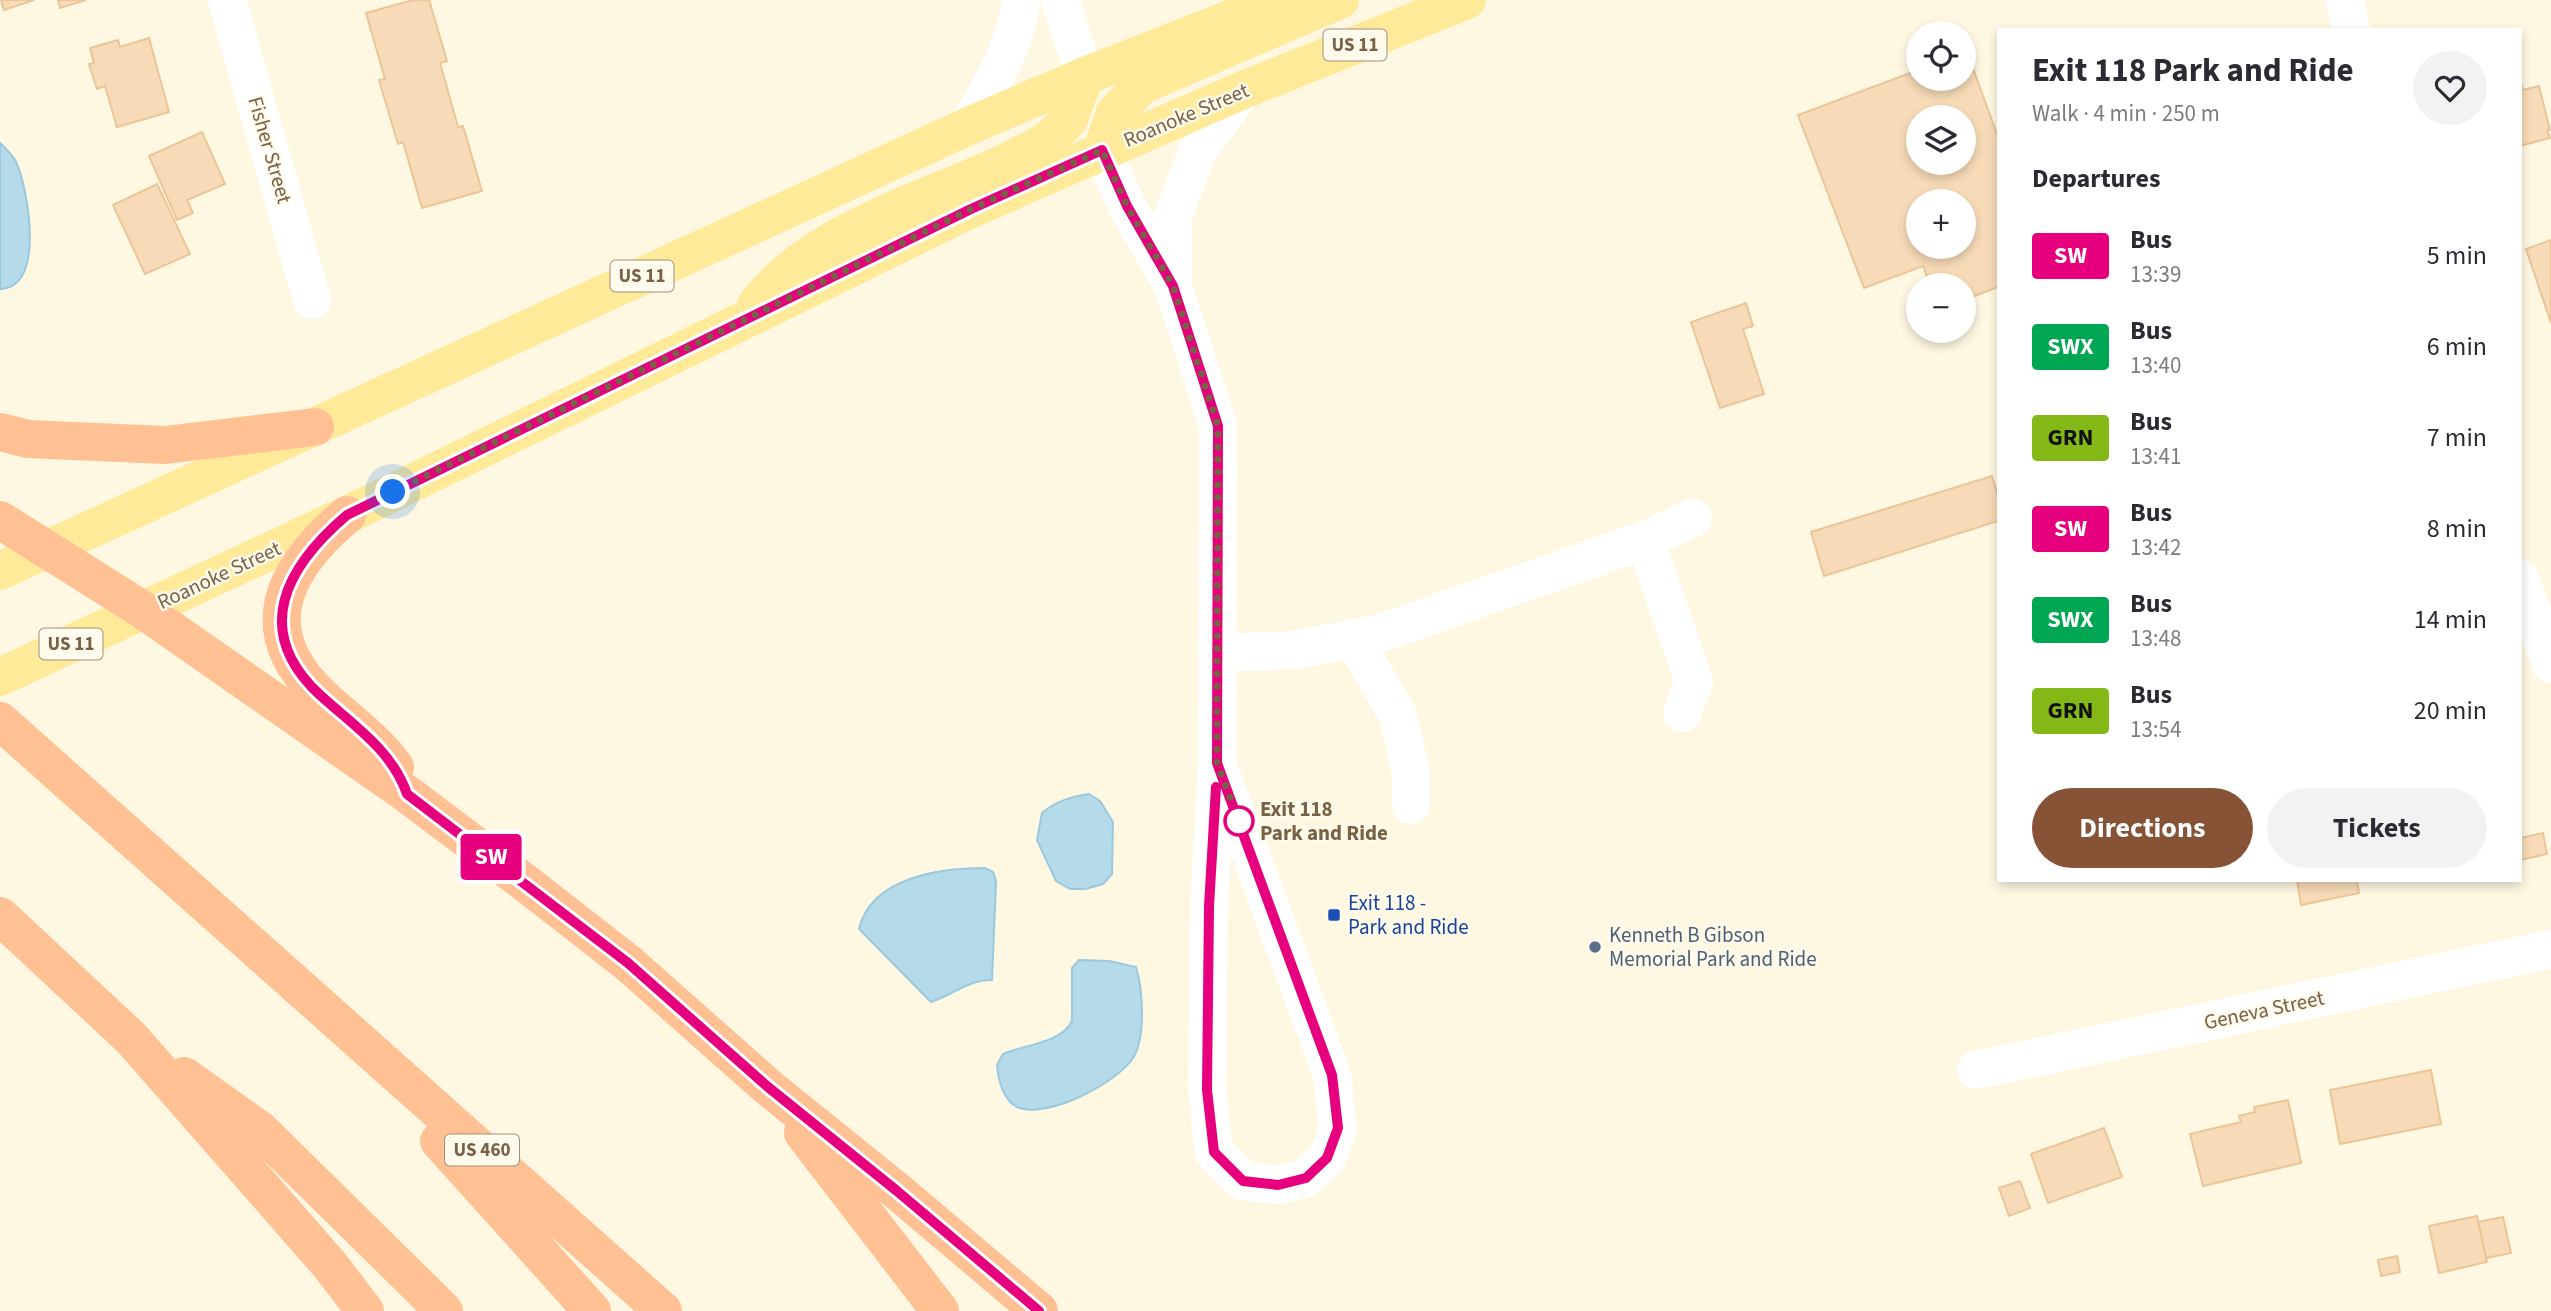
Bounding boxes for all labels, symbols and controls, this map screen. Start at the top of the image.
map controls [1906,21,1976,343]
button: locate [1906,21,1976,91]
road number: US 11 [1324,30,1386,60]
text: Exit 118 Park and Ride [2032,47,2354,94]
button: heart [2413,51,2487,125]
street label: Roanoke Street [1119,75,1253,155]
street label: Fisher Street [240,93,300,207]
text: Walk · 4 min · 250 m [2032,97,2220,130]
button: layers [1906,105,1976,175]
text: Departures [2032,160,2160,197]
button: + [1906,189,1976,259]
text: Bus [2130,221,2172,258]
text: 5 min [2427,237,2487,274]
text: SW [2054,238,2087,273]
text: 13:39 [2130,258,2181,291]
road number: US 11 [610,260,674,292]
button: − [1906,273,1976,343]
text: Bus [2130,312,2172,349]
text: 6 min [2427,328,2487,365]
text: SWX [2047,329,2094,364]
text: 13:40 [2130,349,2181,382]
text: Bus [2130,403,2172,440]
text: 7 min [2427,419,2487,456]
text: GRN [2048,420,2093,455]
text: 13:41 [2130,440,2181,473]
your location [375,474,410,509]
text: Bus [2130,494,2172,531]
text: 8 min [2427,510,2487,547]
text: SW [2054,511,2087,546]
text: 13:42 [2130,531,2181,564]
street label: Roanoke Street [152,533,286,617]
text: Bus [2130,585,2172,622]
text: 14 min [2414,601,2487,638]
text: SWX [2047,602,2094,637]
text: 13:48 [2130,622,2181,655]
road number: US 11 [40,628,102,660]
text: Bus [2130,676,2172,713]
text: 20 min [2414,692,2487,729]
text: GRN [2048,693,2093,728]
text: 13:54 [2130,713,2181,746]
button: Directions [2032,788,2253,868]
button: Tickets [2267,788,2487,868]
place label: Exit 118 Park and Ride [1260,794,1388,848]
marker: Exit 118 Park and Ride [1224,806,1254,836]
line badge: SW [460,834,522,880]
text: SW [475,839,507,874]
place label: Exit 118 - Park and Ride [1348,888,1469,942]
marker: Exit 118 - Park and Ride [1326,907,1342,923]
place label: Kenneth B Gibson Memorial Park and Ride [1609,920,1817,974]
marker: Kenneth B Gibson Memorial Park and Ride [1587,939,1603,955]
street label: Geneva Street [2201,983,2327,1037]
road number: US 460 [445,1134,519,1166]

